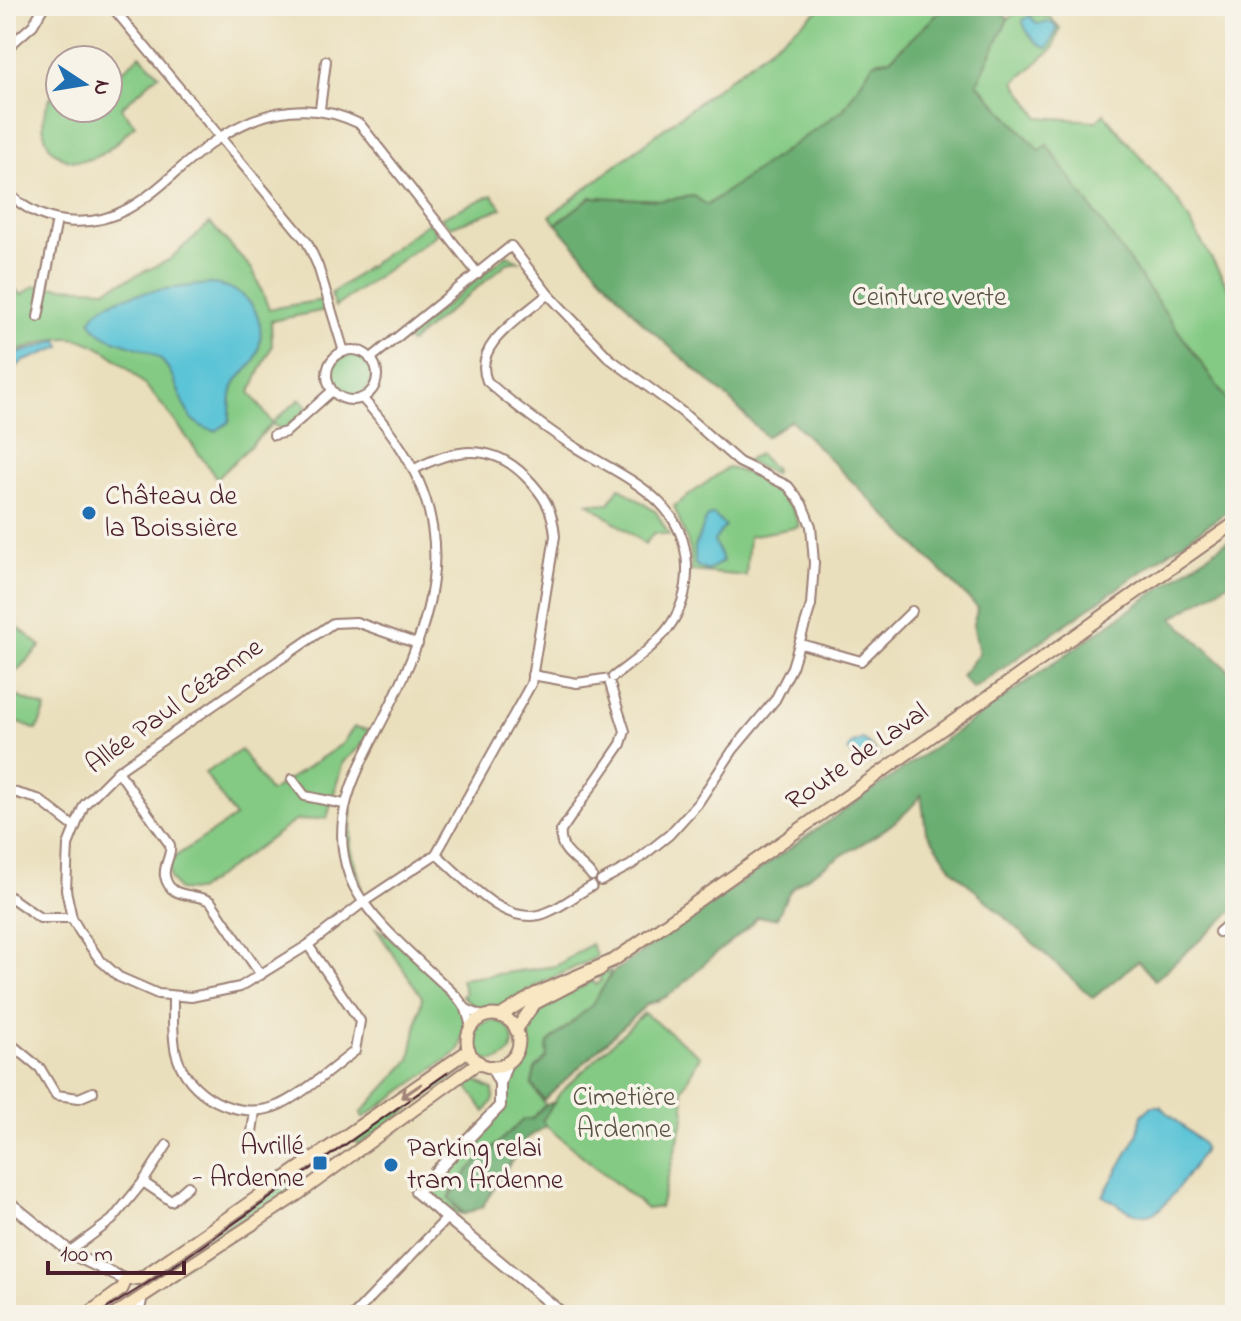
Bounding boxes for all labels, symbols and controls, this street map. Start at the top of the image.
north arrow [44,44,124,124]
text: N [83,77,118,98]
park label: Ceinture verte [851,278,1007,319]
place label: Château de la Boissière [105,477,238,550]
marker: Château de la Boissière [80,504,98,522]
street label: Allée Paul Cézanne [78,628,273,786]
street label: Route de Laval [778,694,938,822]
park label: Cimetière Ardenne [573,1078,676,1151]
one-way arrow [401,1083,423,1099]
place label: Avrillé - Ardenne [192,1127,304,1200]
place label: Parking relai tram Ardenne [407,1129,564,1202]
marker: Avrillé - Ardenne [311,1154,329,1172]
marker: Parking relai tram Ardenne [382,1156,400,1174]
scale bar [48,1225,184,1275]
text: 100 m [60,1238,113,1273]

